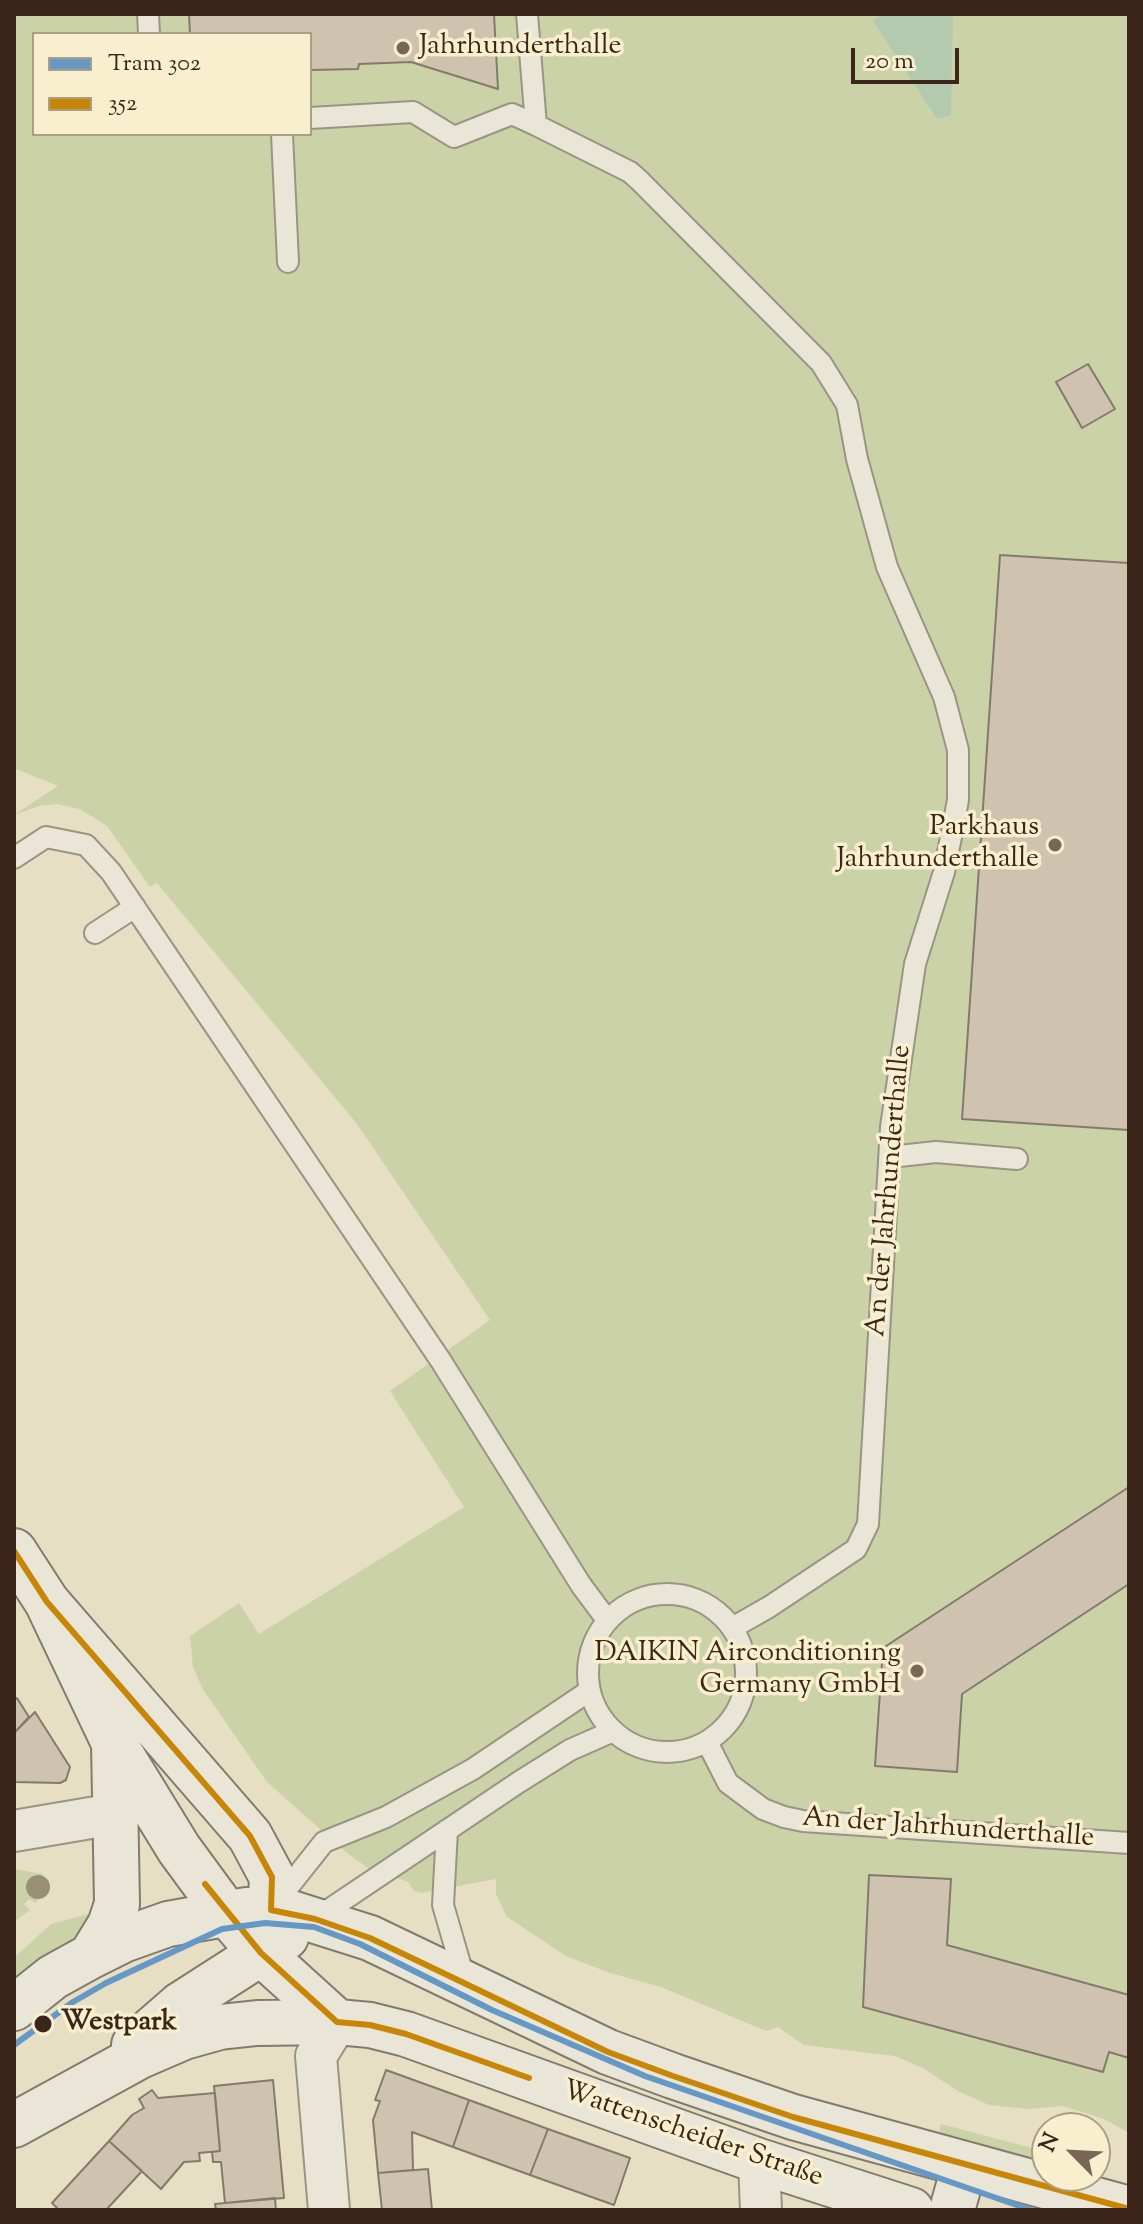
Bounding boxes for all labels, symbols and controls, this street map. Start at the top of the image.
place label: Jahrhunderthalle [419,31,621,65]
legend [32,32,312,136]
scale bar [855,32,963,82]
marker: Jahrhunderthalle [394,39,412,57]
text: 20 m [865,45,914,79]
text: Tram 302 [108,47,201,81]
text: 352 [108,87,137,121]
place label: Parkhaus Jahrhunderthalle [837,812,1039,878]
marker: Parkhaus Jahrhunderthalle [1046,836,1064,854]
street label: An der Jahrhunderthalle [862,1044,920,1338]
place label: DAIKIN Airconditioning Germany GmbH [594,1638,901,1704]
marker: DAIKIN Airconditioning Germany GmbH [908,1662,926,1680]
street label: An der Jahrhunderthalle [801,1803,1095,1857]
place label: Westpark [61,2007,177,2041]
marker: Westpark [32,2013,54,2035]
street label: Wattenscheider Straße [557,2076,827,2196]
north arrow [1031,2112,1111,2192]
text: N [1033,2129,1069,2158]

